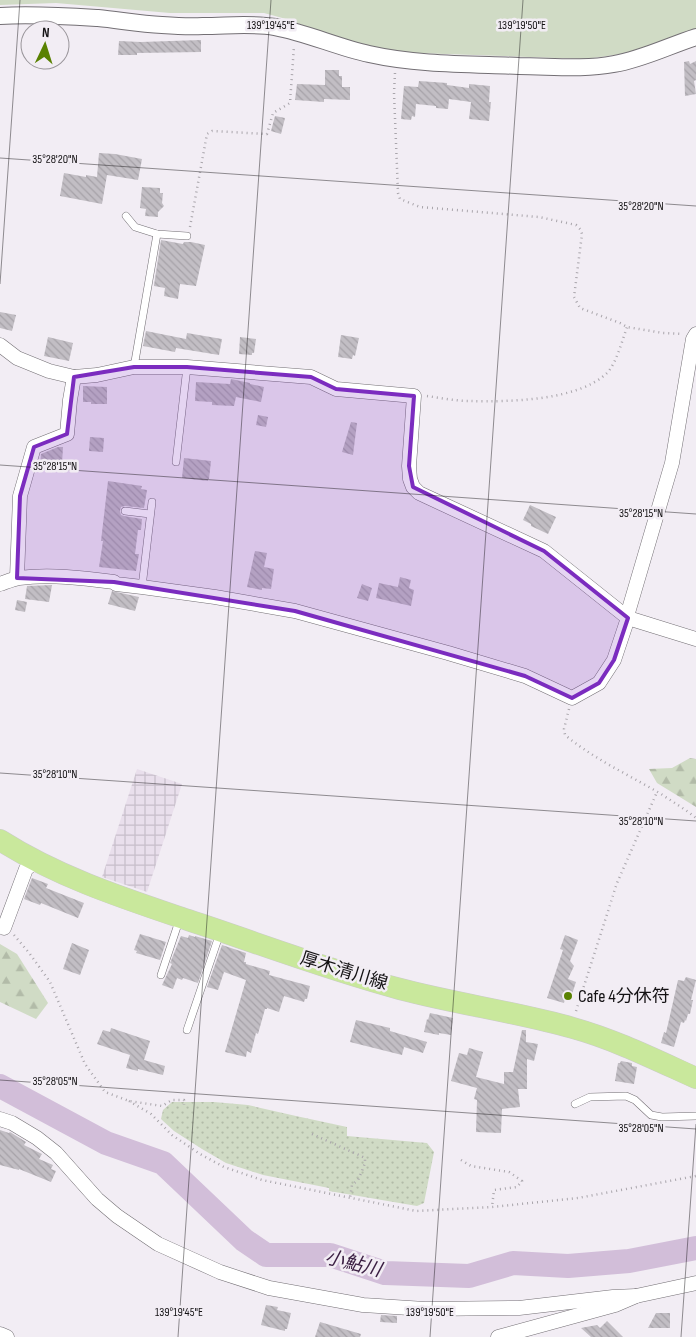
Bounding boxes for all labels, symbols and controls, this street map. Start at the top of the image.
text: 139°19'45"E [247,18,295,33]
text: 139°19'50"E [498,18,546,33]
north arrow [20,20,70,70]
text: N [42,24,50,41]
text: 35°28'20"N [32,152,78,167]
text: 35°28'20"N [618,199,664,214]
text: 35°28'15"N [33,459,77,474]
text: 35°28'15"N [619,506,663,521]
text: 35°28'10"N [33,767,77,782]
text: 35°28'10"N [619,814,663,829]
street label: 厚木清川線 [298,948,390,994]
place label: Cafe 4分休符 [578,986,670,1007]
marker: Cafe 4分休符 [562,990,574,1002]
text: 35°28'05"N [32,1074,78,1089]
text: 35°28'05"N [618,1121,664,1136]
water label: 小鮎川 [323,1246,385,1283]
text: 139°19'45"E [155,1305,203,1320]
text: 139°19'50"E [406,1305,454,1320]

